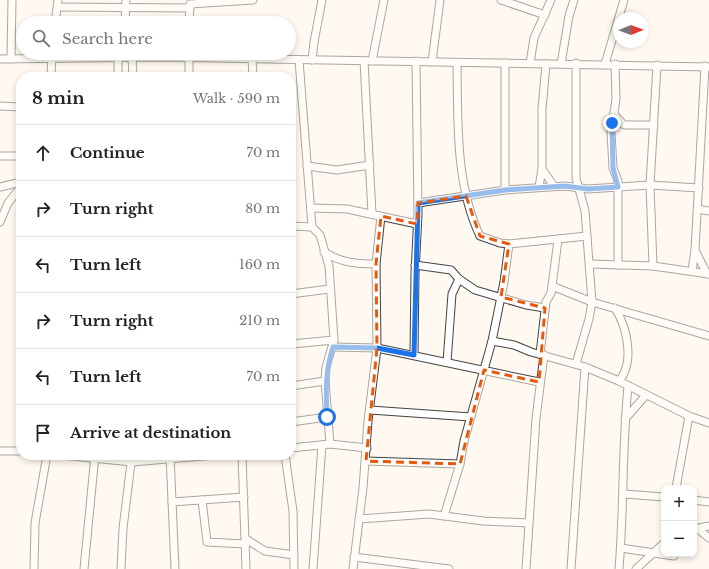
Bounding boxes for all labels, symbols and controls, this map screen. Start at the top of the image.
north arrow [613,12,649,48]
search box [16,16,296,60]
icon: search [30,27,52,49]
text: Search here [62,29,153,48]
text: 8 min [32,88,85,109]
text: Walk · 590 m [193,90,280,107]
route end [603,114,621,132]
icon: ahead [32,142,54,164]
text: Continue [70,143,145,162]
text: 70 m [247,144,280,161]
icon: right [32,198,54,220]
text: Turn right [70,199,153,218]
text: 80 m [245,200,280,217]
icon: left [32,254,54,276]
text: Turn left [70,255,141,274]
text: 160 m [239,256,280,273]
icon: right [32,310,54,332]
text: Turn right [70,311,153,330]
text: 210 m [239,312,280,329]
icon: left [32,366,54,388]
text: Turn left [70,367,141,386]
text: 70 m [247,368,280,385]
route start [318,408,336,426]
icon: arrive [32,422,54,444]
text: Arrive at destination [70,423,231,442]
map controls [661,485,697,557]
button: + [661,485,697,521]
button: − [661,521,697,557]

